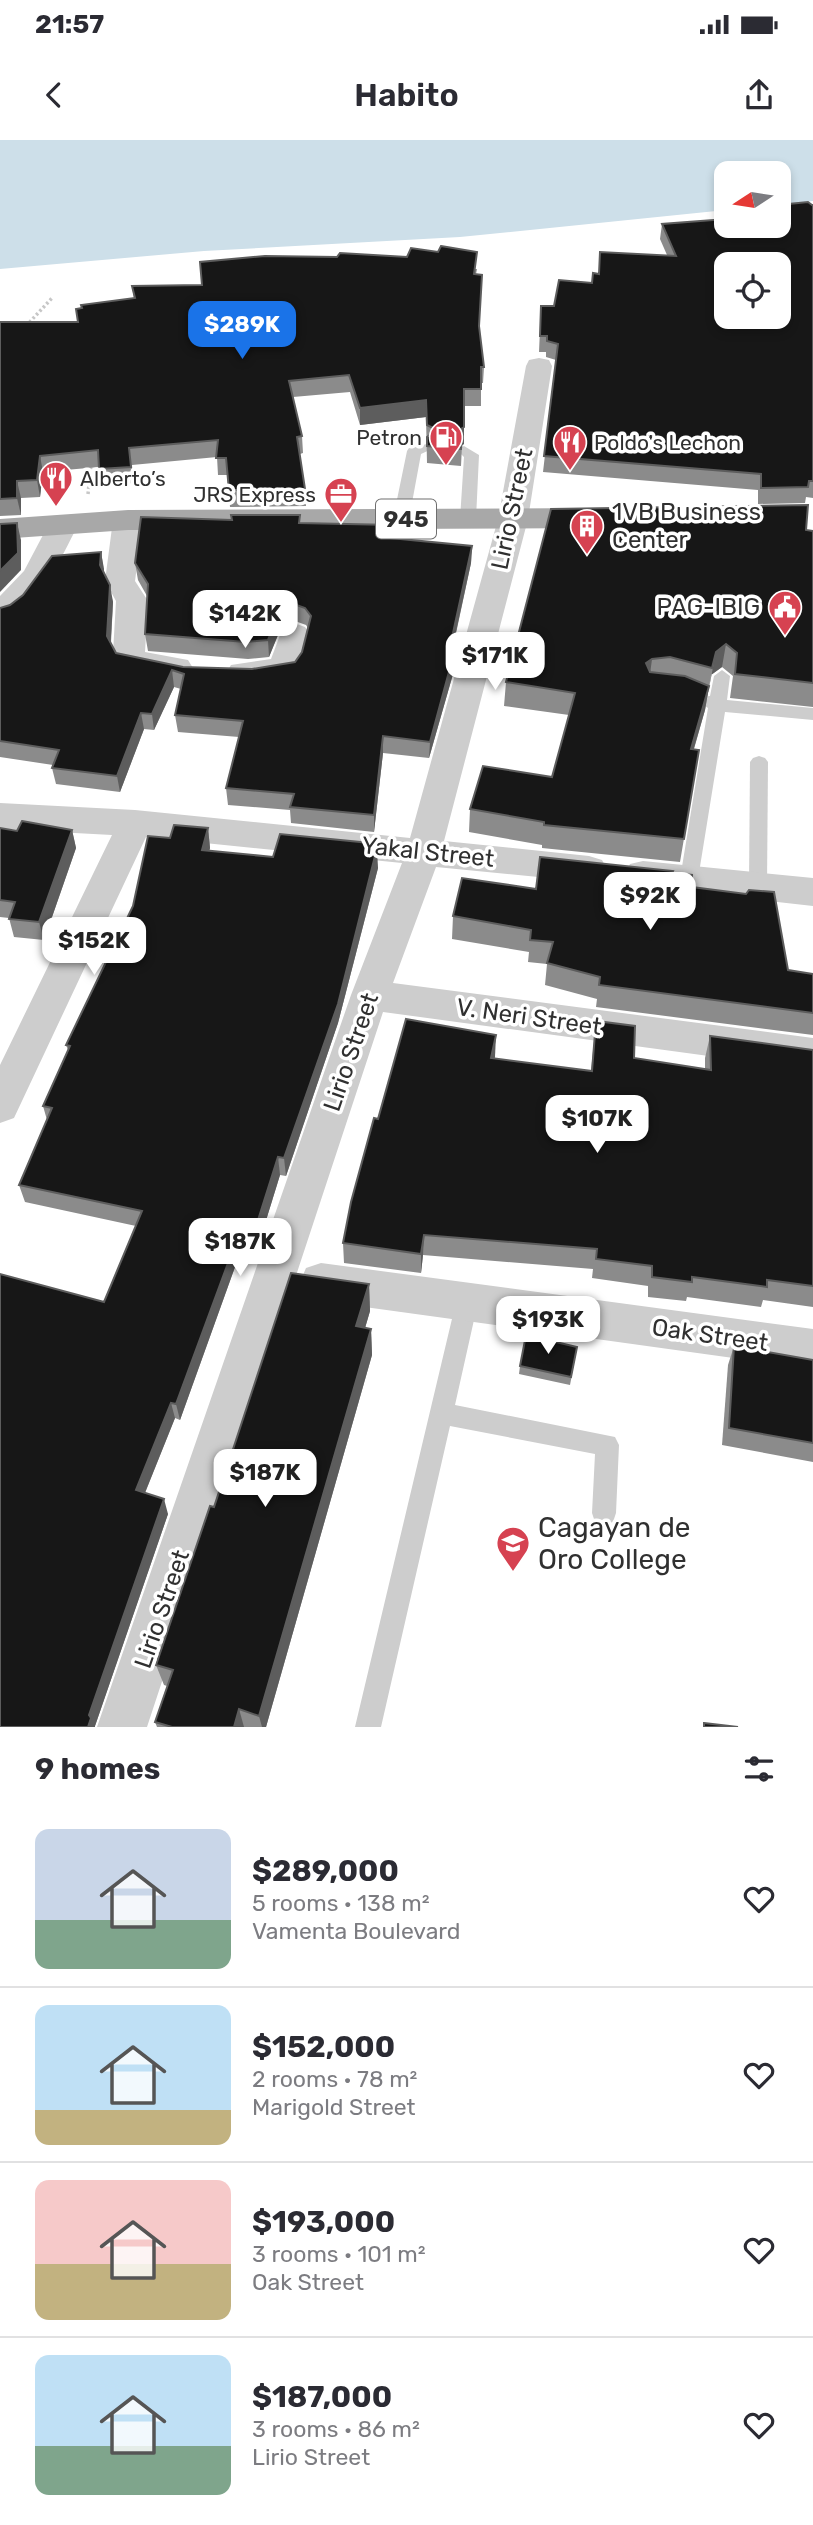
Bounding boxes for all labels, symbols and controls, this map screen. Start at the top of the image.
text: 21:57 [35,9,104,40]
icon: back [35,76,73,114]
text: Habito [354,76,459,114]
icon: share [740,76,778,114]
north arrow [714,161,791,238]
map controls [714,161,791,329]
button: locate [714,252,791,329]
pin: $289K [193,302,291,361]
text: $289K [204,310,280,338]
fuel station icon: Petron [427,418,465,467]
restaurant icon: Poldo's Lechon [551,423,589,472]
place label: Petron [356,425,422,450]
place label: Poldo's Lechon [594,430,741,455]
street label: Lirio Street [485,446,539,572]
restaurant icon: Alberto’s [37,459,75,508]
place label: Alberto’s [80,466,166,491]
office icon: JRS Express [322,475,360,524]
place label: JRS Express [193,482,316,507]
place label: 1VB Business Center [612,498,761,554]
road number: 945 [376,500,436,538]
building icon: 1VB Business Center [568,507,606,556]
public building icon: PAG-IBIG [766,588,804,637]
pin: $142K [196,590,294,650]
place label: PAG-IBIG [657,593,760,621]
text: $142K [209,599,281,627]
pin: $171K [446,632,544,692]
text: $171K [462,641,528,669]
street label: Yakal Street [360,831,496,873]
pin: $92K [609,872,691,932]
text: $92K [620,881,680,909]
pin: $152K [45,918,143,977]
text: $152K [58,926,130,954]
street label: Lirio Street [318,989,384,1115]
street label: V. Neri Street [455,993,603,1041]
pin: $107K [548,1096,646,1155]
text: $107K [562,1104,632,1132]
pin: $187K [191,1218,289,1278]
text: $187K [205,1227,275,1255]
pin: $193K [499,1296,597,1356]
text: $193K [512,1305,584,1333]
street label: Oak Street [650,1313,770,1357]
pin: $187K [216,1450,314,1509]
text: $187K [230,1458,300,1486]
place label: Cagayan de Oro College [538,1511,691,1576]
school or university icon: Cagayan de Oro College [494,1524,532,1573]
street label: Lirio Street [129,1546,195,1672]
icon: filters [740,1750,778,1788]
text: 9 homes [35,1751,160,1787]
text: $289,000 [252,1853,399,1889]
icon: home [91,1857,175,1941]
icon: heart [740,1880,778,1918]
text: 5 rooms · 138 m² [252,1889,429,1917]
text: Vamenta Boulevard [252,1917,461,1945]
text: $152,000 [252,2029,395,2065]
icon: home [91,2033,175,2117]
icon: heart [740,2056,778,2094]
text: 2 rooms · 78 m² [252,2065,417,2093]
text: Marigold Street [252,2093,416,2121]
text: $193,000 [252,2204,395,2240]
icon: home [91,2208,175,2292]
icon: heart [740,2231,778,2269]
text: 3 rooms · 101 m² [252,2240,426,2268]
text: Oak Street [252,2268,364,2296]
text: $187,000 [252,2379,392,2415]
icon: home [91,2383,175,2467]
icon: heart [740,2406,778,2444]
text: 3 rooms · 86 m² [252,2415,420,2443]
text: Lirio Street [252,2443,370,2471]

